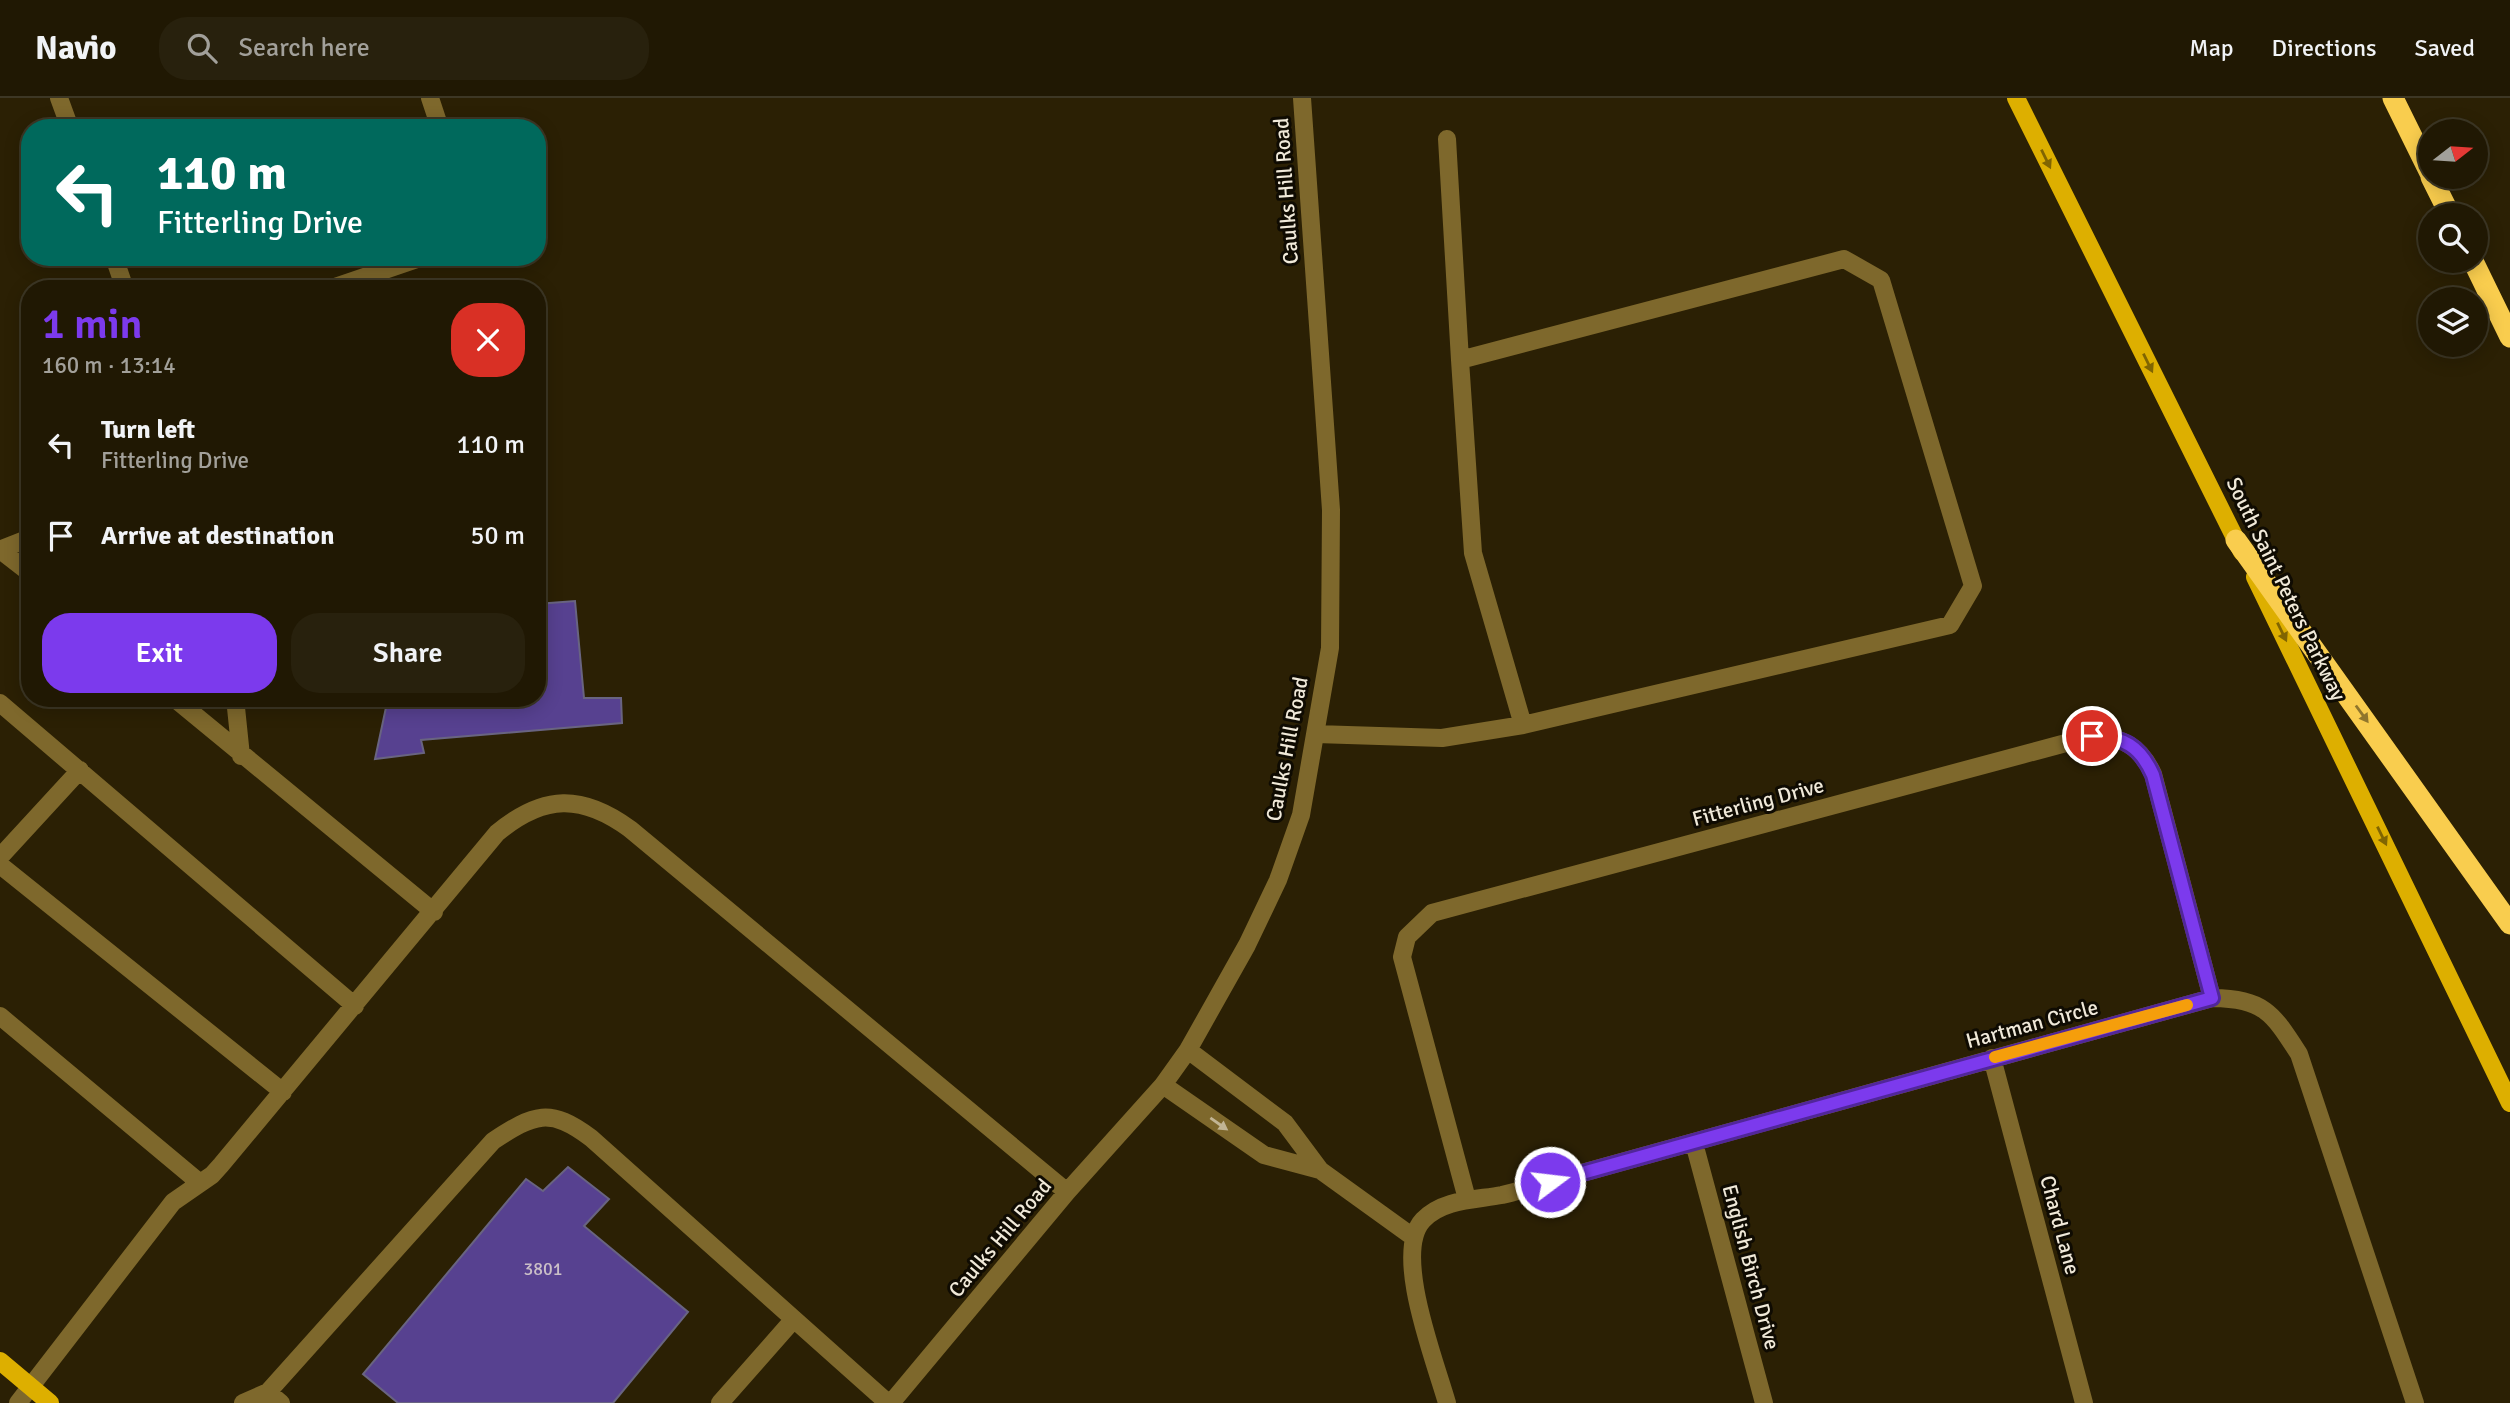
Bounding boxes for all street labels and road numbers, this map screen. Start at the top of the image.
street label: Caulks Hill Road [1268,117,1304,265]
street label: South Saint Peters Parkway [2220,473,2352,705]
street label: Caulks Hill Road [1260,675,1314,823]
street label: Fitterling Drive [1689,772,1827,832]
street label: Hartman Circle [1963,994,2101,1054]
street label: Caulks Hill Road [943,1173,1057,1303]
street label: Chard Lane [2034,1173,2086,1277]
street label: English Birch Drive [1716,1181,1786,1353]

